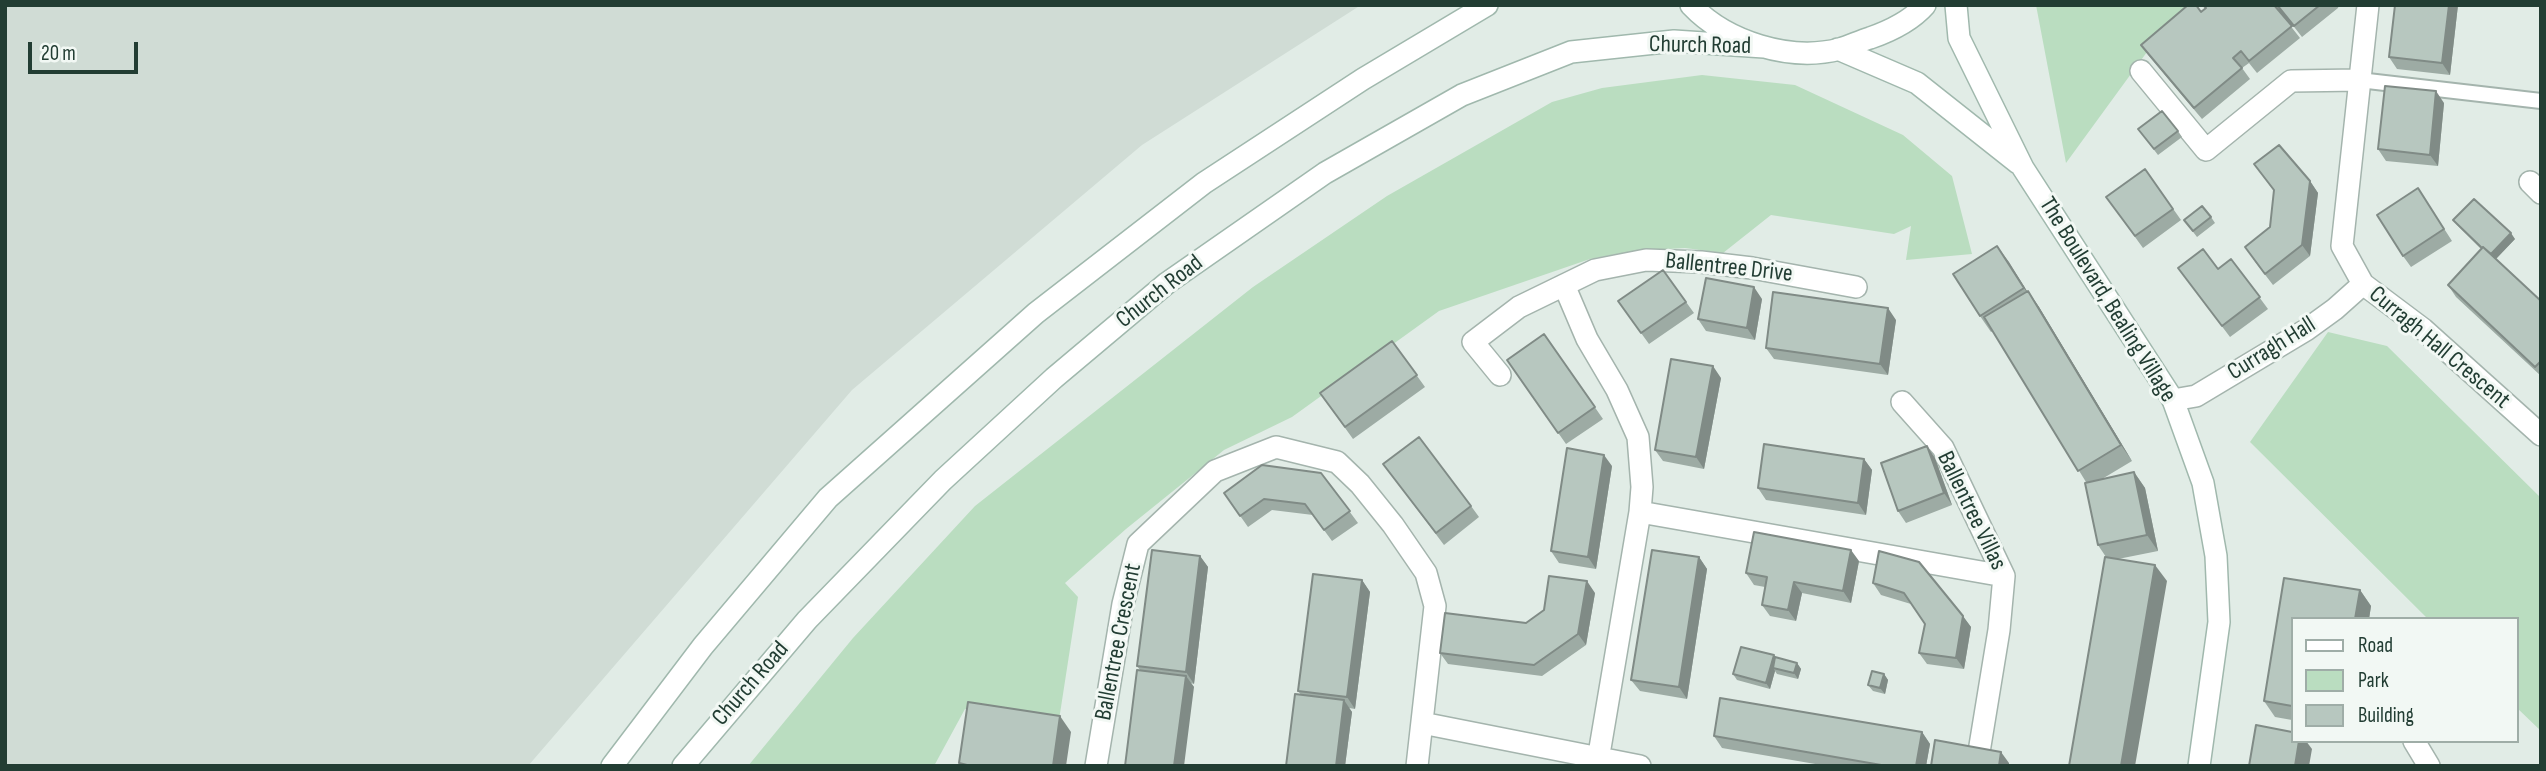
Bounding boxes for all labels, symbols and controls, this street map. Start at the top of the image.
scale bar [32,28,142,72]
street label: Church Road [1649,31,1751,61]
text: 20 m [41,41,76,66]
street label: The Boulevard, Bealing Village [2032,192,2182,408]
street label: Ballentree Drive [1664,247,1794,289]
street label: Church Road [1111,249,1209,335]
street label: Curragh Hall Crescent [2363,281,2515,415]
street label: Curragh Hall [2223,311,2321,387]
street label: Ballentree Villas [1930,447,2012,575]
street label: Ballentree Crescent [1090,561,1148,723]
legend [2290,617,2518,743]
text: Road [2358,633,2393,658]
street label: Church Road [707,636,795,732]
text: Park [2358,668,2389,693]
text: Building [2358,703,2414,728]

